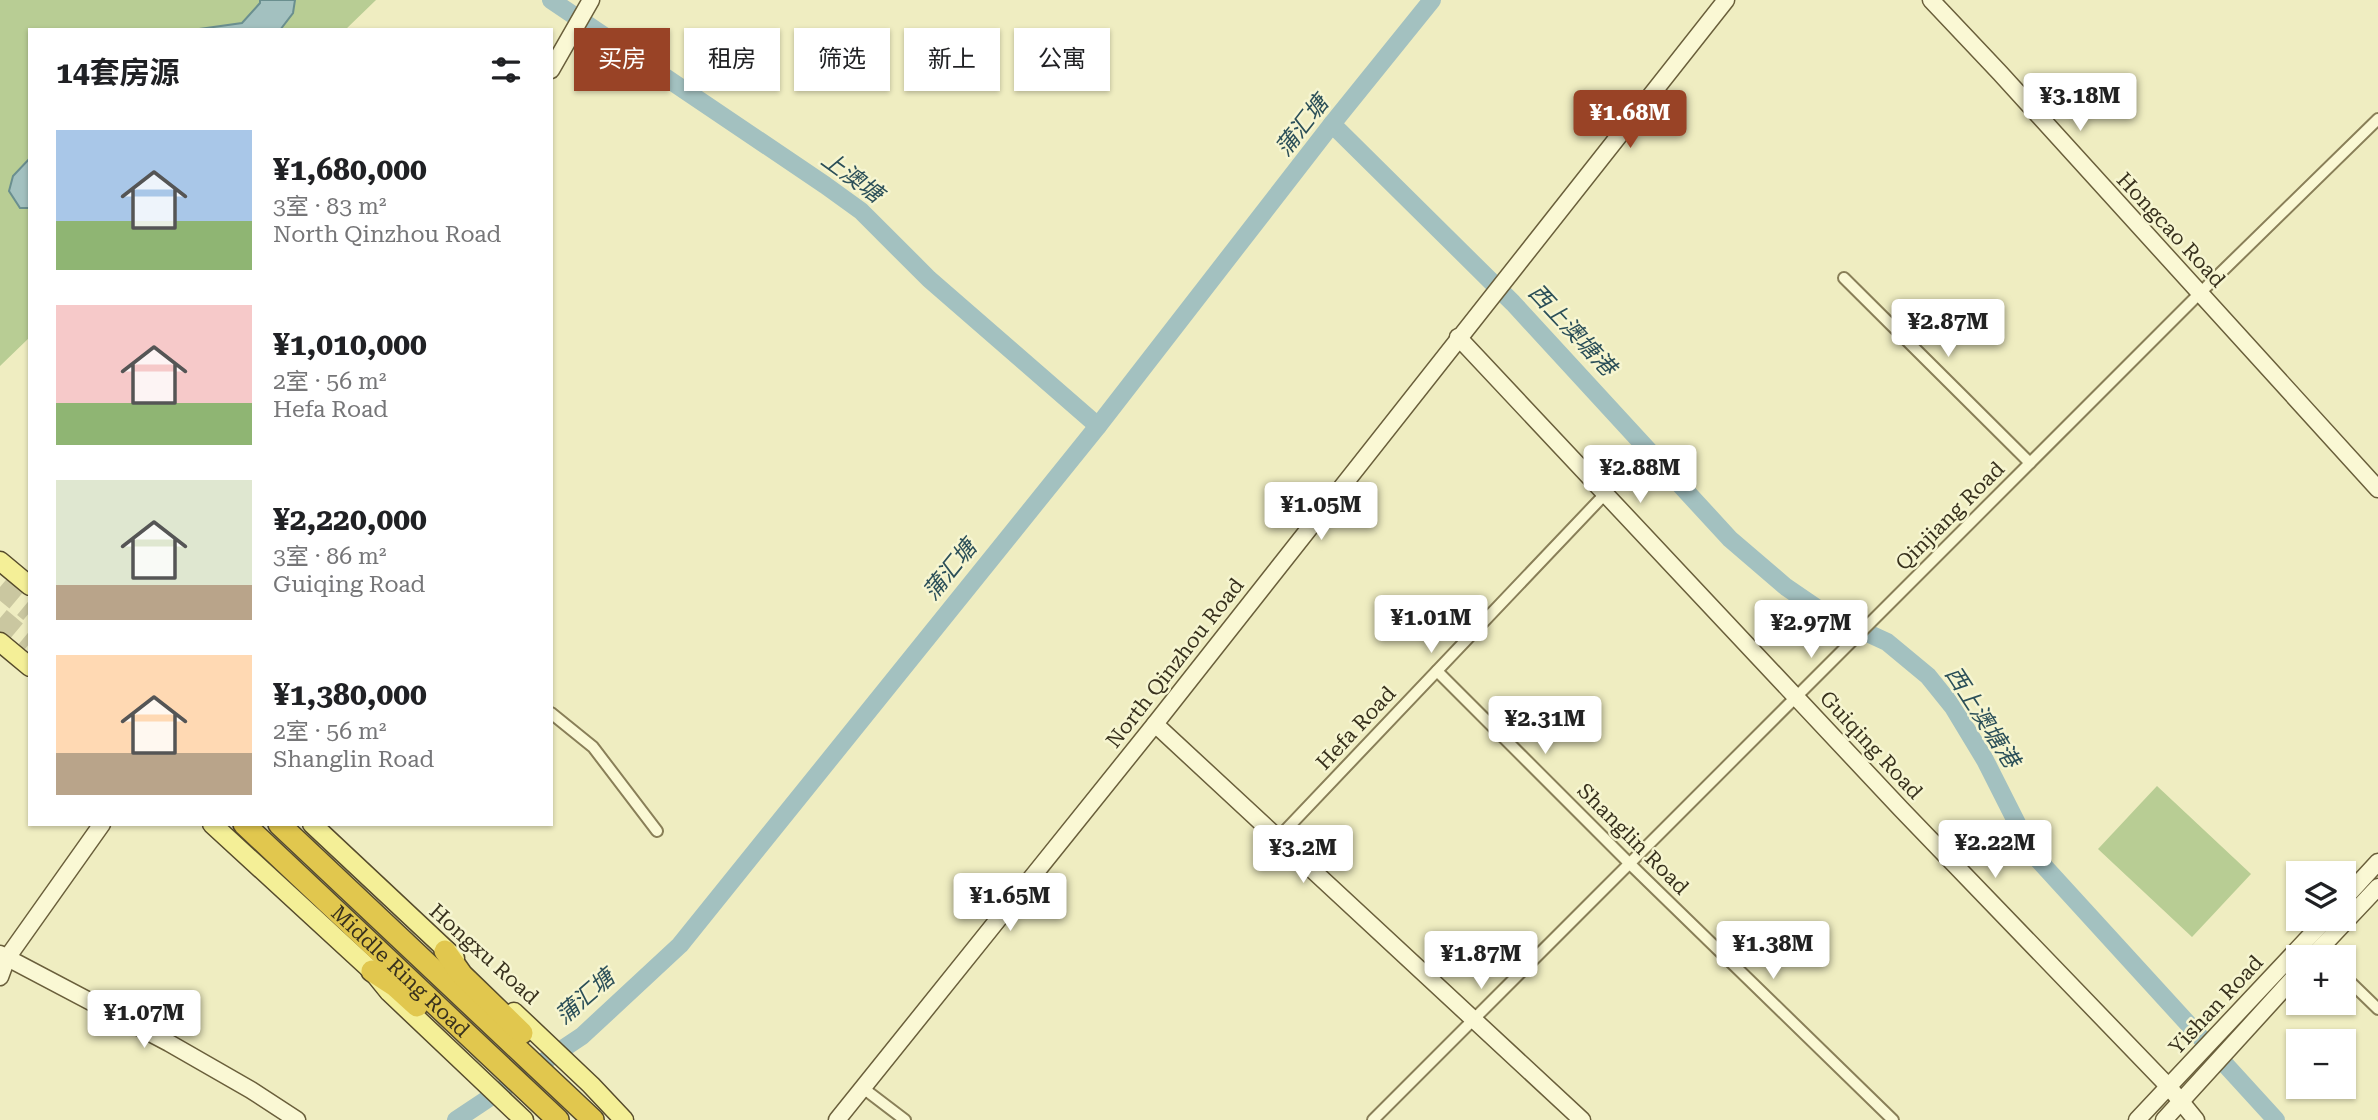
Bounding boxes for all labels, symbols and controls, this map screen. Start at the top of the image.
chip: 买房 [574,28,670,91]
chip: 租房 [684,28,780,91]
chip: 筛选 [794,28,890,91]
chip: 新上 [904,28,1000,91]
chip: 公寓 [1014,28,1110,91]
icon: filters [487,51,525,89]
text: 14套房源 [56,55,180,90]
pin: ¥3.18M [2023,74,2137,133]
text: ¥3.18M [2040,82,2120,109]
water label: 蒲汇塘 [1270,87,1336,161]
pin: ¥1.68M [1573,90,1687,150]
text: ¥1.68M [1590,99,1670,126]
water label: 上澳塘 [816,146,891,211]
text: ¥1,680,000 [273,152,427,187]
icon: home [112,158,196,242]
street label: Hongcao Road [2112,168,2231,293]
text: 3室 · 83 m² [273,193,386,220]
text: North Qinzhou Road [273,221,501,248]
water label: 西上澳塘港 [1523,279,1623,383]
pin: ¥2.87M [1891,300,2005,359]
text: ¥2.87M [1908,308,1988,335]
text: ¥1,010,000 [273,327,427,362]
icon: home [112,333,196,417]
text: 2室 · 56 m² [273,368,386,395]
text: Hefa Road [273,396,388,423]
pin: ¥2.88M [1583,446,1697,505]
text: ¥2.88M [1600,454,1680,481]
street label: Qinjiang Road [1891,456,2010,575]
pin: ¥1.05M [1264,482,1378,542]
text: ¥1.05M [1281,491,1361,518]
text: ¥2,220,000 [273,502,427,537]
icon: home [112,508,196,592]
water label: 蒲汇塘 [918,532,985,605]
text: 3室 · 86 m² [273,543,386,570]
text: Guiqing Road [273,571,425,598]
street label: North Qinzhou Road [1101,573,1249,753]
pin: ¥1.01M [1374,596,1488,655]
pin: ¥2.97M [1754,600,1868,660]
text: ¥1.01M [1391,604,1471,631]
text: ¥2.97M [1771,609,1851,636]
water label: 西上澳塘港 [1939,661,2026,775]
text: ¥1,380,000 [273,677,427,712]
street label: Hefa Road [1311,681,1401,775]
icon: home [112,683,196,767]
street label: Guiqing Road [1815,686,1928,804]
pin: ¥2.31M [1488,696,1602,756]
text: ¥2.31M [1505,705,1585,732]
text: 2室 · 56 m² [273,718,386,745]
text: Shanglin Road [273,746,434,773]
street label: Shanglin Road [1572,778,1694,900]
pin: ¥2.22M [1938,820,2052,880]
pin: ¥3.2M [1254,826,1352,885]
text: ¥2.22M [1955,829,2035,856]
text: ¥3.2M [1269,834,1337,861]
map controls [2286,861,2356,1099]
button: layers [2286,861,2356,931]
pin: ¥1.65M [953,874,1067,933]
text: ¥1.65M [970,882,1050,909]
street label: Hongxu Road [425,899,544,1010]
street label: Middle Ring Road [326,901,475,1043]
pin: ¥1.38M [1716,922,1830,981]
text: ¥1.38M [1733,930,1813,957]
pin: ¥1.87M [1424,932,1538,991]
text: ¥1.87M [1441,940,1521,967]
button: + [2286,945,2356,1015]
street label: Yishan Road [2164,950,2268,1059]
water label: 蒲汇塘 [550,962,623,1030]
pin: ¥1.07M [87,990,201,1050]
text: ¥1.07M [104,999,184,1026]
button: − [2286,1029,2356,1099]

